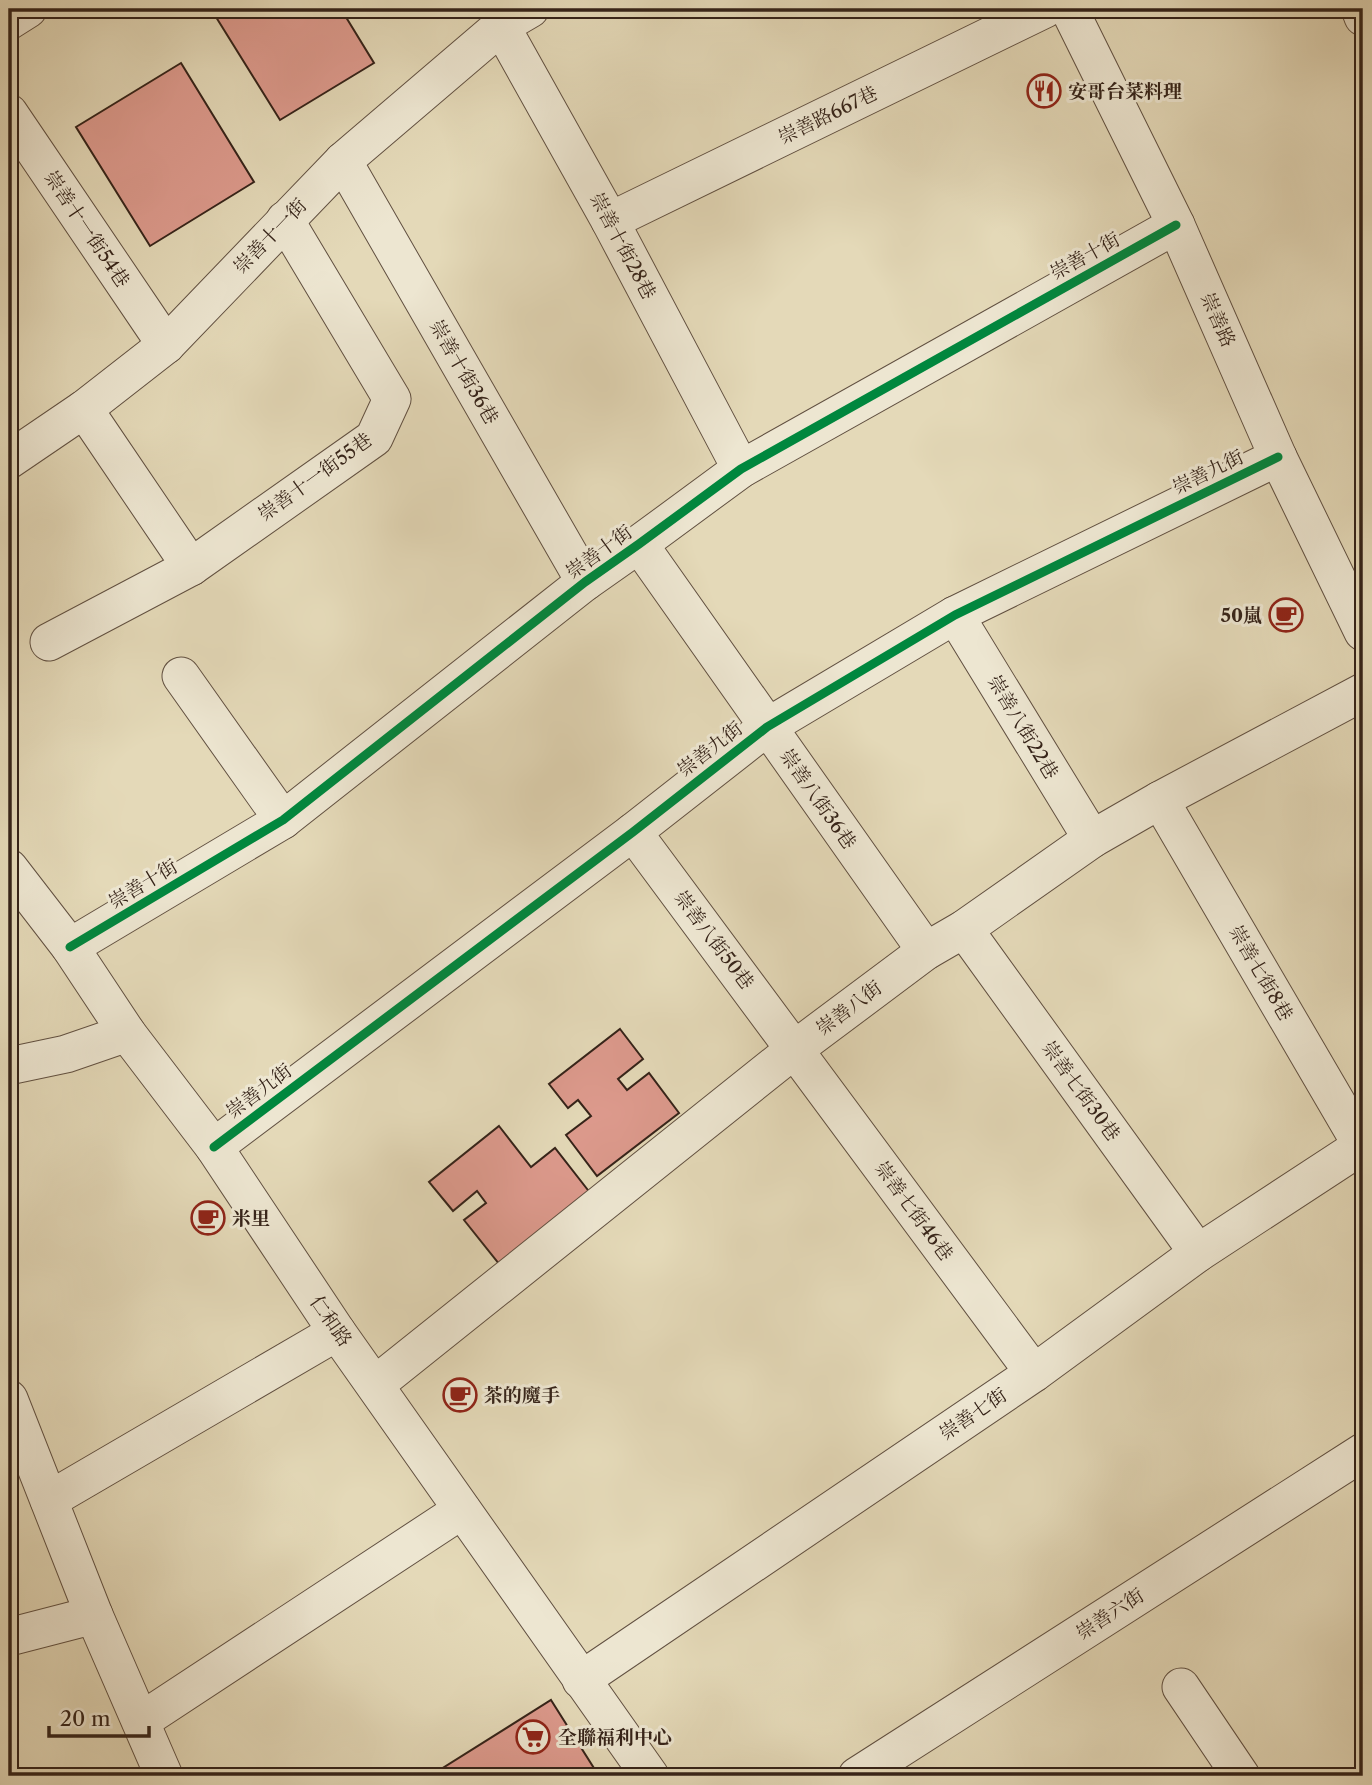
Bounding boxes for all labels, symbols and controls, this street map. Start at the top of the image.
restaurant icon: 安哥台菜料理 [1025,72,1063,110]
place label: 安哥台菜料理 [1068,80,1182,103]
street label: 崇善路667巷 [775,81,881,149]
street label: 崇善十一街54巷 [40,166,134,292]
street label: 崇善十街28巷 [585,189,661,303]
street label: 崇善十一街 [229,194,311,278]
street label: 崇善十街 [1046,228,1124,284]
street label: 崇善路 [1196,289,1240,351]
street label: 崇善十街36巷 [425,316,503,428]
street label: 崇善十一街55巷 [254,428,376,526]
street label: 崇善九街 [1169,445,1247,499]
street label: 崇善十街 [561,520,637,584]
cafe icon: 50嵐 [1267,596,1305,634]
place label: 50嵐 [1220,604,1262,627]
street label: 崇善八街22巷 [983,671,1063,783]
street label: 崇善九街 [673,717,747,781]
street label: 崇善八街36巷 [775,745,861,853]
street label: 崇善十街 [104,855,182,913]
street label: 崇善八街50巷 [669,886,759,994]
street label: 崇善七街8巷 [1224,921,1298,1025]
street label: 崇善八街 [812,976,886,1040]
street label: 崇善七街30巷 [1037,1037,1125,1145]
street label: 崇善九街 [222,1059,296,1123]
street label: 崇善七街46巷 [870,1157,958,1265]
cafe icon: 米里 [189,1199,227,1237]
place label: 米里 [232,1207,270,1230]
street label: 仁和路 [305,1291,357,1351]
cafe icon: 茶的魔手 [441,1376,479,1414]
street label: 崇善七街 [935,1383,1011,1445]
place label: 茶的魔手 [484,1384,560,1407]
street label: 崇善六街 [1072,1584,1148,1644]
scale bar [49,1694,149,1738]
text: 20 m [60,1706,111,1731]
supermarket icon: 全聯福利中心 [514,1718,552,1756]
place label: 全聯福利中心 [558,1726,672,1749]

